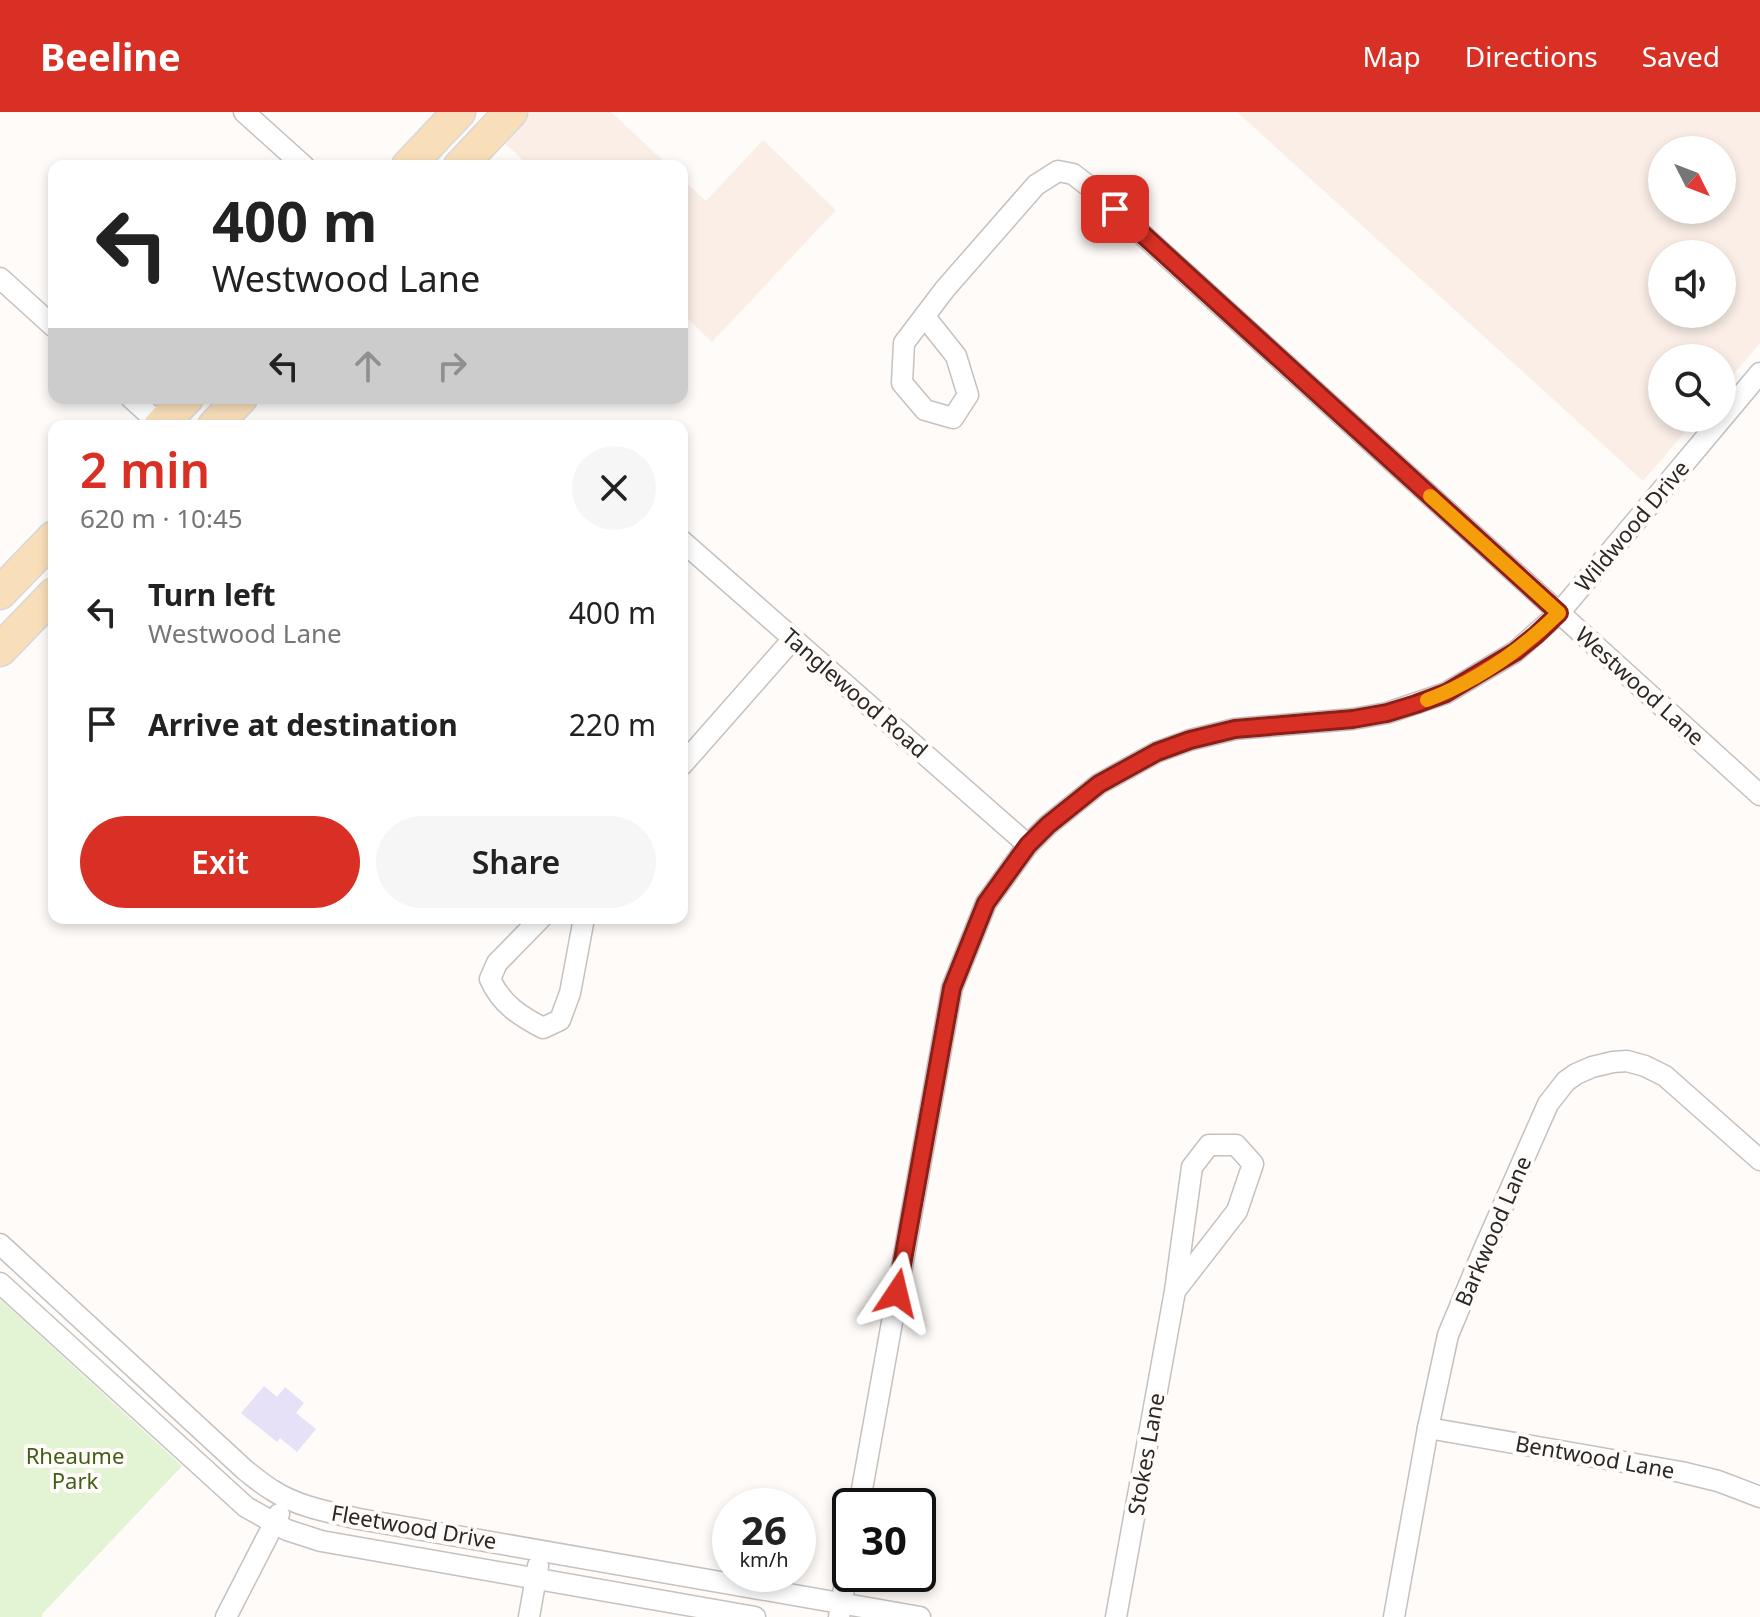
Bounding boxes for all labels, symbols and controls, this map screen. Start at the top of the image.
text: Beeline [40,30,181,82]
text: Map [1362,37,1421,75]
text: Directions [1465,37,1598,75]
text: Saved [1642,37,1720,75]
north arrow [1648,136,1736,224]
map controls [1648,136,1736,432]
pin [1081,175,1149,243]
text: 400 m [212,182,377,258]
icon: arrive [1093,187,1137,231]
icon: left [80,192,184,296]
button: sound [1648,240,1736,328]
text: Westwood Lane [212,254,480,303]
icon: left [262,344,306,388]
icon: ahead [346,344,390,388]
icon: right [430,344,474,388]
button: search [1648,344,1736,432]
text: 2 min [80,437,210,502]
button: close [572,446,656,530]
street label: Wildwood Drive [1567,453,1695,597]
text: 620 m · 10:45 [80,500,243,536]
text: Turn left [148,574,276,615]
icon: left [80,590,124,634]
text: 400 m [569,592,656,633]
text: Westwood Lane [148,615,342,651]
street label: Westwood Lane [1570,619,1712,751]
street label: Tanglewood Road [777,621,935,764]
icon: arrive [80,702,124,746]
text: Arrive at destination [148,704,458,745]
text: 220 m [569,704,656,745]
button: Exit [80,816,360,908]
button: Share [376,816,656,908]
street label: Barkwood Lane [1447,1151,1537,1310]
position arrow [855,1251,939,1335]
street label: Stokes Lane [1120,1390,1171,1517]
street label: Bentwood Lane [1513,1427,1677,1485]
park label: Rheaume Park [26,1440,124,1495]
speed limit sign: 30 [832,1488,936,1592]
street label: Fleetwood Drive [329,1497,499,1555]
text: 26 [741,1502,787,1557]
text: km/h [739,1546,789,1573]

